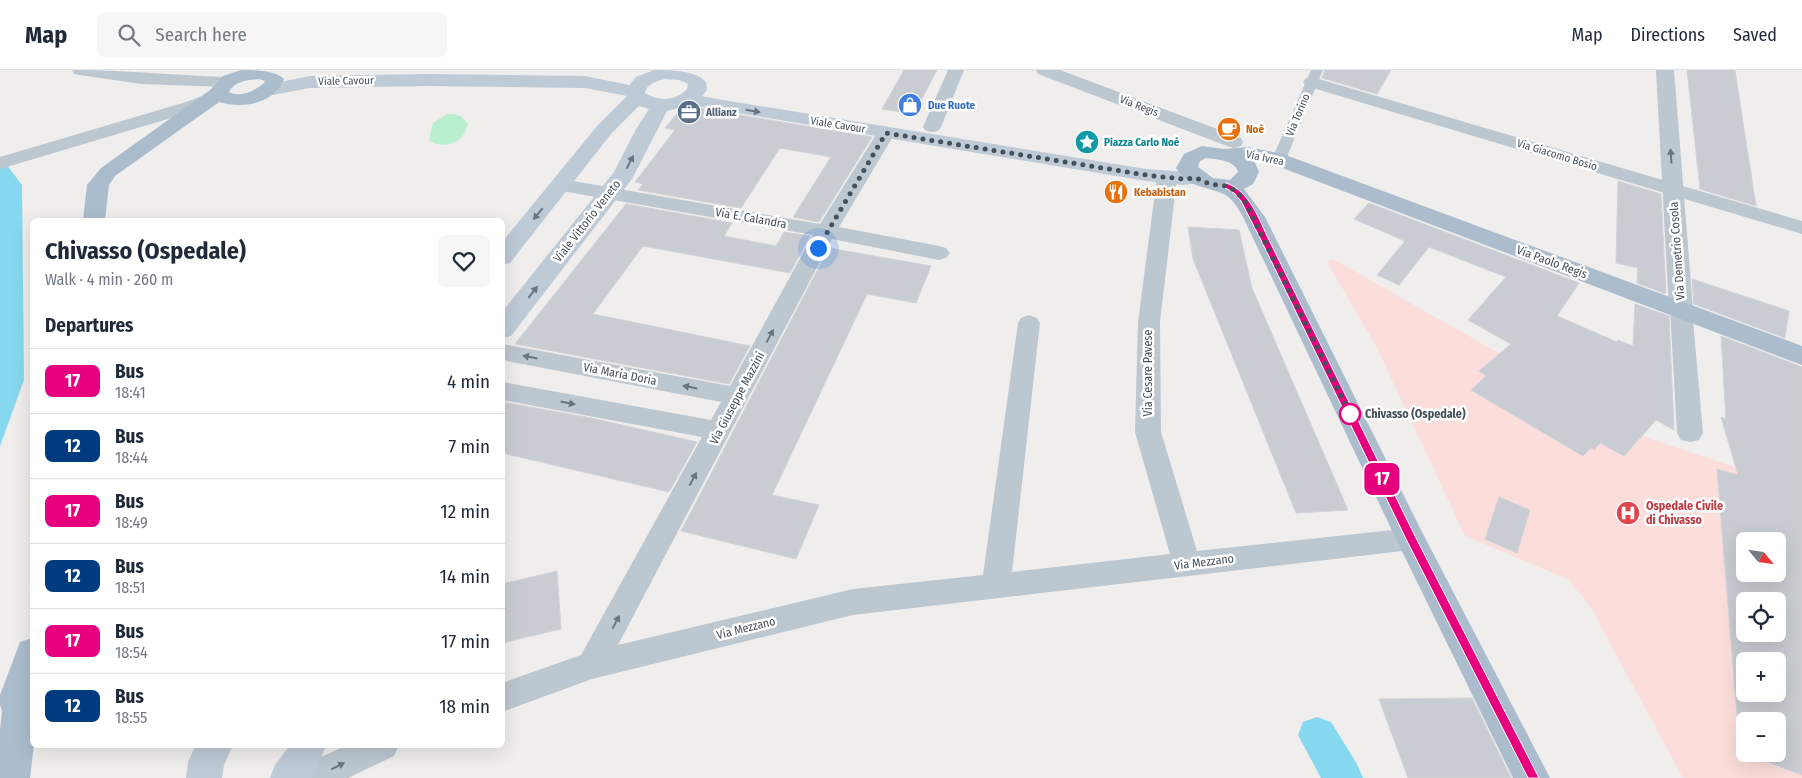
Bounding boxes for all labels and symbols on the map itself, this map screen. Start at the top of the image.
street label: Viale Cavour [318,74,374,88]
shop icon: Due Ruote [897,92,923,118]
street label: Via Torino [1283,92,1313,138]
street label: Via Regis [1118,93,1160,119]
office icon: Allianz [676,99,702,125]
place label: Due Ruote [928,99,976,112]
place label: Allianz [705,106,737,119]
one-way arrow [745,108,761,116]
street label: Viale Cavour [810,114,867,136]
cafe icon: Noè [1216,116,1242,142]
place label: Noè [1246,123,1264,136]
place icon: Piazza Carlo Noè [1074,129,1100,155]
place label: Piazza Carlo Noè [1104,136,1180,149]
street label: Via Giacomo Bosio [1515,137,1599,173]
one-way arrow [1667,147,1675,163]
street label: Via Ivrea [1245,148,1285,168]
one-way arrow [626,155,634,169]
street label: Viale Vittorio Veneto [551,177,623,265]
restaurant icon: Kebabistan [1103,179,1129,205]
place label: Kebabistan [1134,186,1186,199]
street label: Via Demetrio Cosola [1667,201,1687,301]
street label: Via E. Calandra [714,205,788,231]
one-way arrow [533,207,544,220]
your location [806,236,831,261]
street label: Via Paolo Regis [1515,243,1589,281]
one-way arrow [527,286,538,299]
one-way arrow [766,329,774,343]
street label: Via Cesare Pavese [1141,330,1155,416]
street label: Via Giuseppe Mazzini [707,349,767,447]
one-way arrow [521,352,537,360]
street label: Via Maria Doria [582,360,658,388]
one-way arrow [682,383,697,391]
one-way arrow [560,399,576,407]
marker: Chivasso (Ospedale) [1339,403,1361,425]
place label: Chivasso (Ospedale) [1365,407,1466,421]
line badge: 17 [1360,463,1404,495]
one-way arrow [689,472,697,487]
place label: Ospedale Civile di Chivasso [1646,499,1723,527]
hospital icon: Ospedale Civile di Chivasso [1615,500,1641,526]
north arrow [1736,532,1786,582]
street label: Via Mezzano [1173,551,1235,573]
street label: Via Mezzano [715,614,777,642]
one-way arrow [611,616,620,629]
one-way arrow [331,762,345,770]

